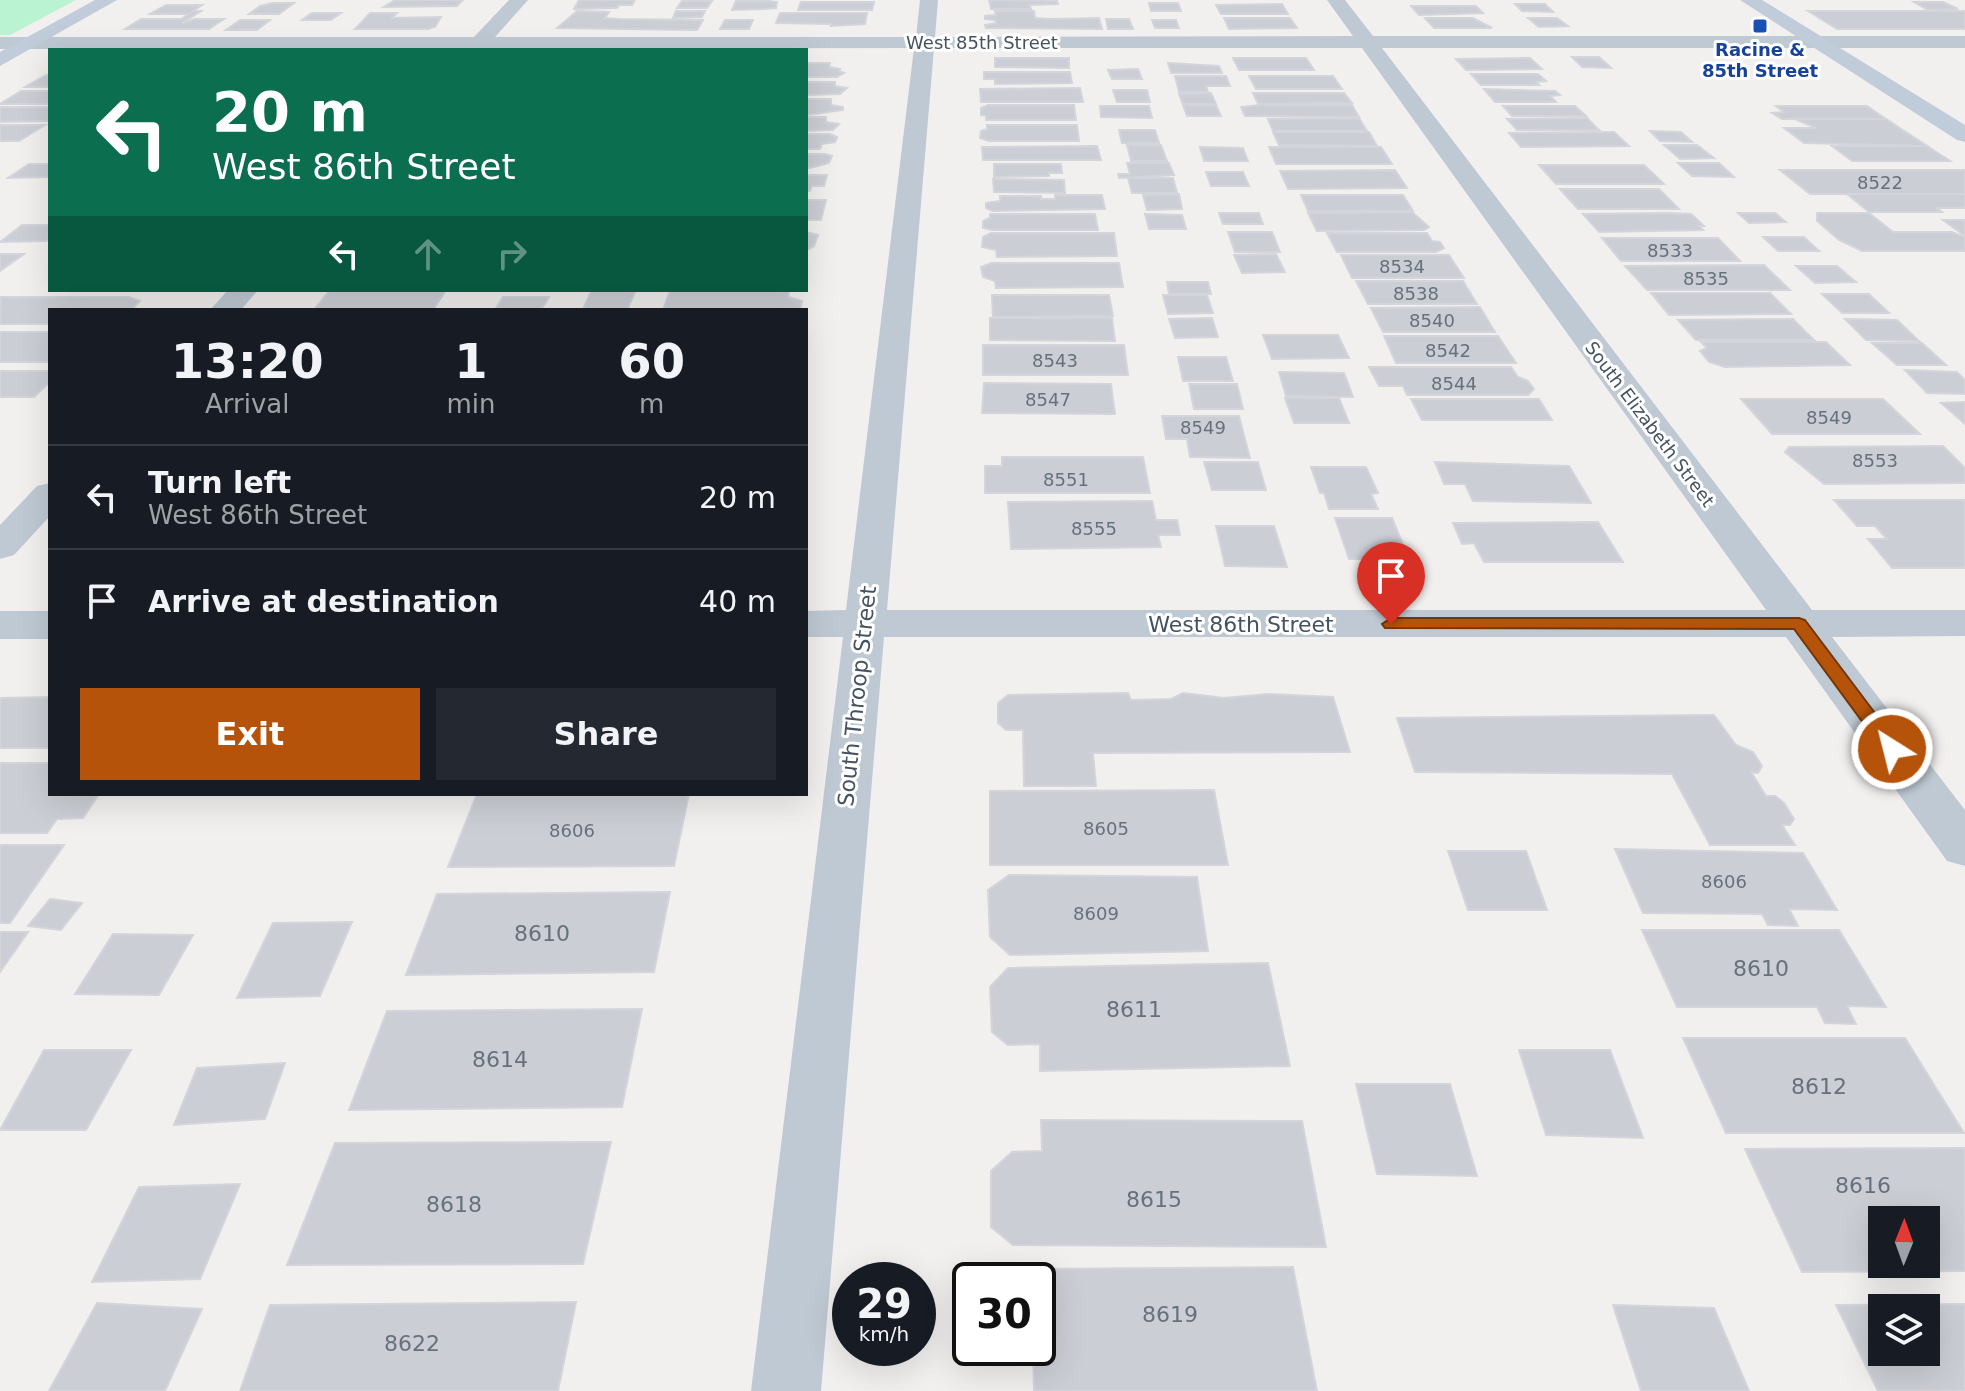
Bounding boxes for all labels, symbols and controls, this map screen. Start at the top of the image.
marker: Racine & 85th Street [1751,17,1769,35]
street label: West 85th Street [906,32,1058,53]
place label: Racine & 85th Street [1702,39,1818,81]
text: 20 m [212,79,368,144]
icon: left [80,80,184,184]
text: West 86th Street [212,146,516,187]
house number: 8522 [1857,172,1903,193]
icon: left [322,232,366,276]
icon: ahead [406,232,450,276]
icon: right [490,232,534,276]
house number: 8533 [1647,240,1693,261]
house number: 8534 [1379,256,1425,277]
house number: 8535 [1683,268,1729,289]
house number: 8538 [1393,283,1439,304]
house number: 8540 [1409,310,1455,331]
text: 13:20 [171,333,324,389]
text: 1 [454,333,488,389]
text: 60 [618,333,685,389]
street label: South Elizabeth Street [1581,337,1719,511]
house number: 8542 [1425,340,1471,361]
house number: 8543 [1032,350,1078,371]
house number: 8544 [1431,373,1477,394]
text: Arrival [205,389,289,419]
text: min [446,389,496,419]
text: m [639,389,664,419]
house number: 8547 [1025,389,1071,410]
house number: 8549 [1806,407,1852,428]
house number: 8549 [1180,417,1226,438]
house number: 8553 [1852,450,1898,471]
text: Turn left [148,465,291,500]
house number: 8551 [1043,469,1089,490]
icon: left [80,475,124,519]
text: 20 m [699,480,776,515]
text: West 86th Street [148,500,367,530]
house number: 8555 [1071,518,1117,539]
pin [1357,542,1425,624]
icon: arrive [1369,554,1413,598]
icon: arrive [80,579,124,623]
text: Arrive at destination [148,584,499,619]
text: 40 m [699,584,776,619]
street label: South Throop Street [833,584,881,808]
street label: West 86th Street [1148,612,1334,637]
button: Exit [80,688,420,780]
button: Share [436,688,776,780]
position arrow [1850,707,1934,791]
house number: 8605 [1083,818,1129,839]
house number: 8606 [549,820,595,841]
house number: 8606 [1701,871,1747,892]
house number: 8609 [1073,903,1119,924]
house number: 8610 [514,921,570,946]
house number: 8610 [1733,956,1789,981]
house number: 8611 [1106,997,1162,1022]
house number: 8614 [472,1047,528,1072]
house number: 8612 [1791,1074,1847,1099]
house number: 8616 [1835,1173,1891,1198]
house number: 8615 [1126,1187,1182,1212]
house number: 8618 [426,1192,482,1217]
north arrow [1868,1206,1940,1278]
map controls [1868,1206,1940,1366]
speed limit sign: 30 [952,1262,1056,1366]
text: 29 [856,1281,912,1327]
button: layers [1868,1294,1940,1366]
house number: 8619 [1142,1302,1198,1327]
text: km/h [859,1322,909,1346]
house number: 8622 [384,1331,440,1356]

